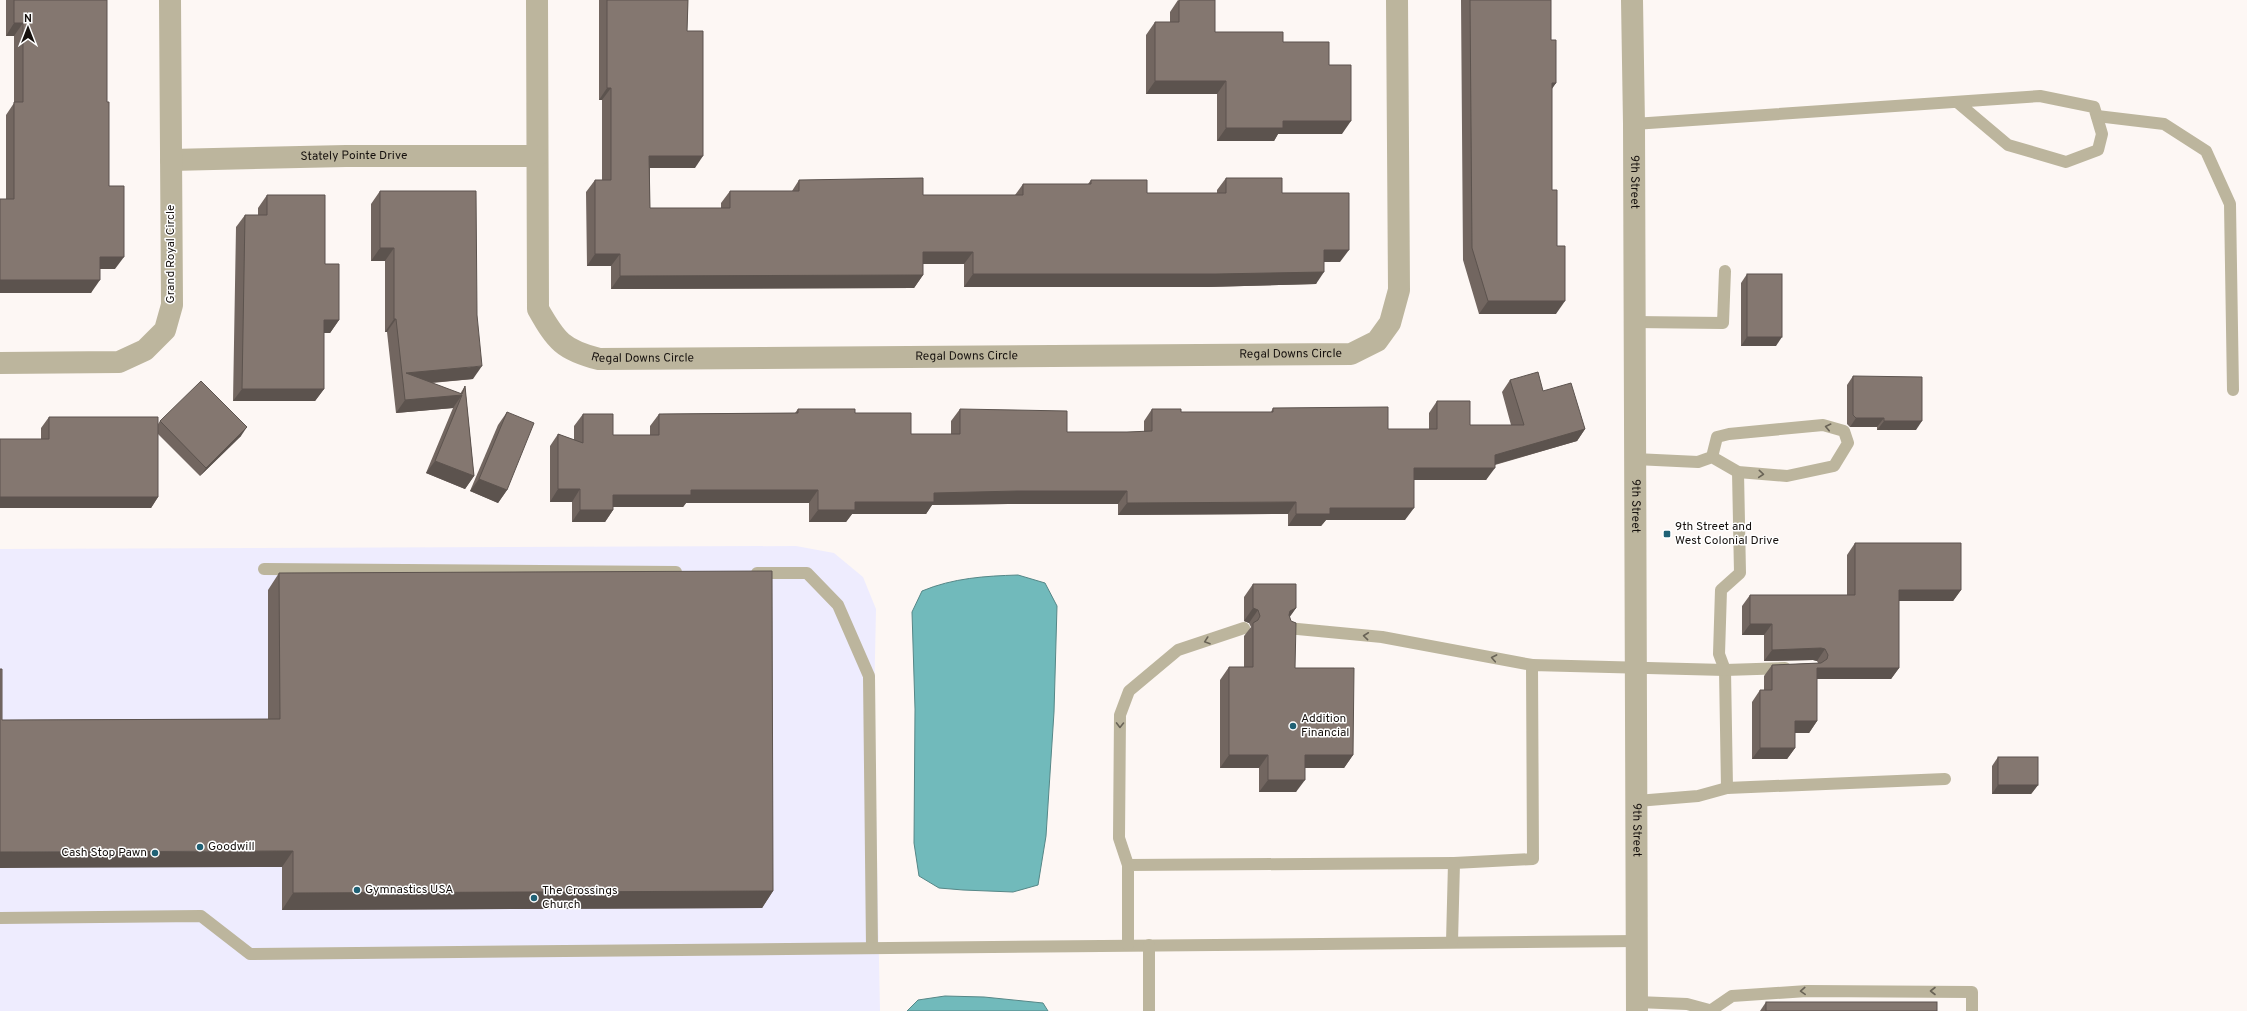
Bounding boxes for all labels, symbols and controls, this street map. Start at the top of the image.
north arrow [8,8,48,48]
text: N [24,12,32,26]
street label: Stately Pointe Drive [300,148,407,165]
street label: 9th Street [1626,155,1642,209]
street label: Grand Royal Circle [163,204,179,304]
street label: Regal Downs Circle [1239,346,1342,363]
street label: Regal Downs Circle [915,348,1018,365]
street label: Regal Downs Circle [589,349,694,367]
one-way arrow [1825,423,1831,431]
one-way arrow [1758,469,1764,478]
street label: 9th Street [1627,479,1643,533]
place label: 9th Street and West Colonial Drive [1675,519,1779,549]
marker: 9th Street and West Colonial Drive [1662,529,1672,539]
one-way arrow [1363,631,1369,640]
one-way arrow [1204,636,1211,644]
one-way arrow [1491,654,1497,663]
place label: Addition Financial [1301,711,1350,741]
marker: Addition Financial [1288,721,1298,731]
one-way arrow [1116,722,1124,728]
street label: 9th Street [1628,803,1644,857]
place label: Goodwill [208,839,255,855]
marker: Goodwill [195,842,205,852]
place label: Cash Stop Pawn [61,845,147,861]
marker: Cash Stop Pawn [150,848,160,858]
place label: Gymnastics USA [365,882,453,898]
place label: The Crossings Church [542,883,618,913]
marker: Gymnastics USA [352,885,362,895]
marker: The Crossings Church [529,893,539,903]
one-way arrow [1800,987,1806,995]
one-way arrow [1930,987,1936,995]

